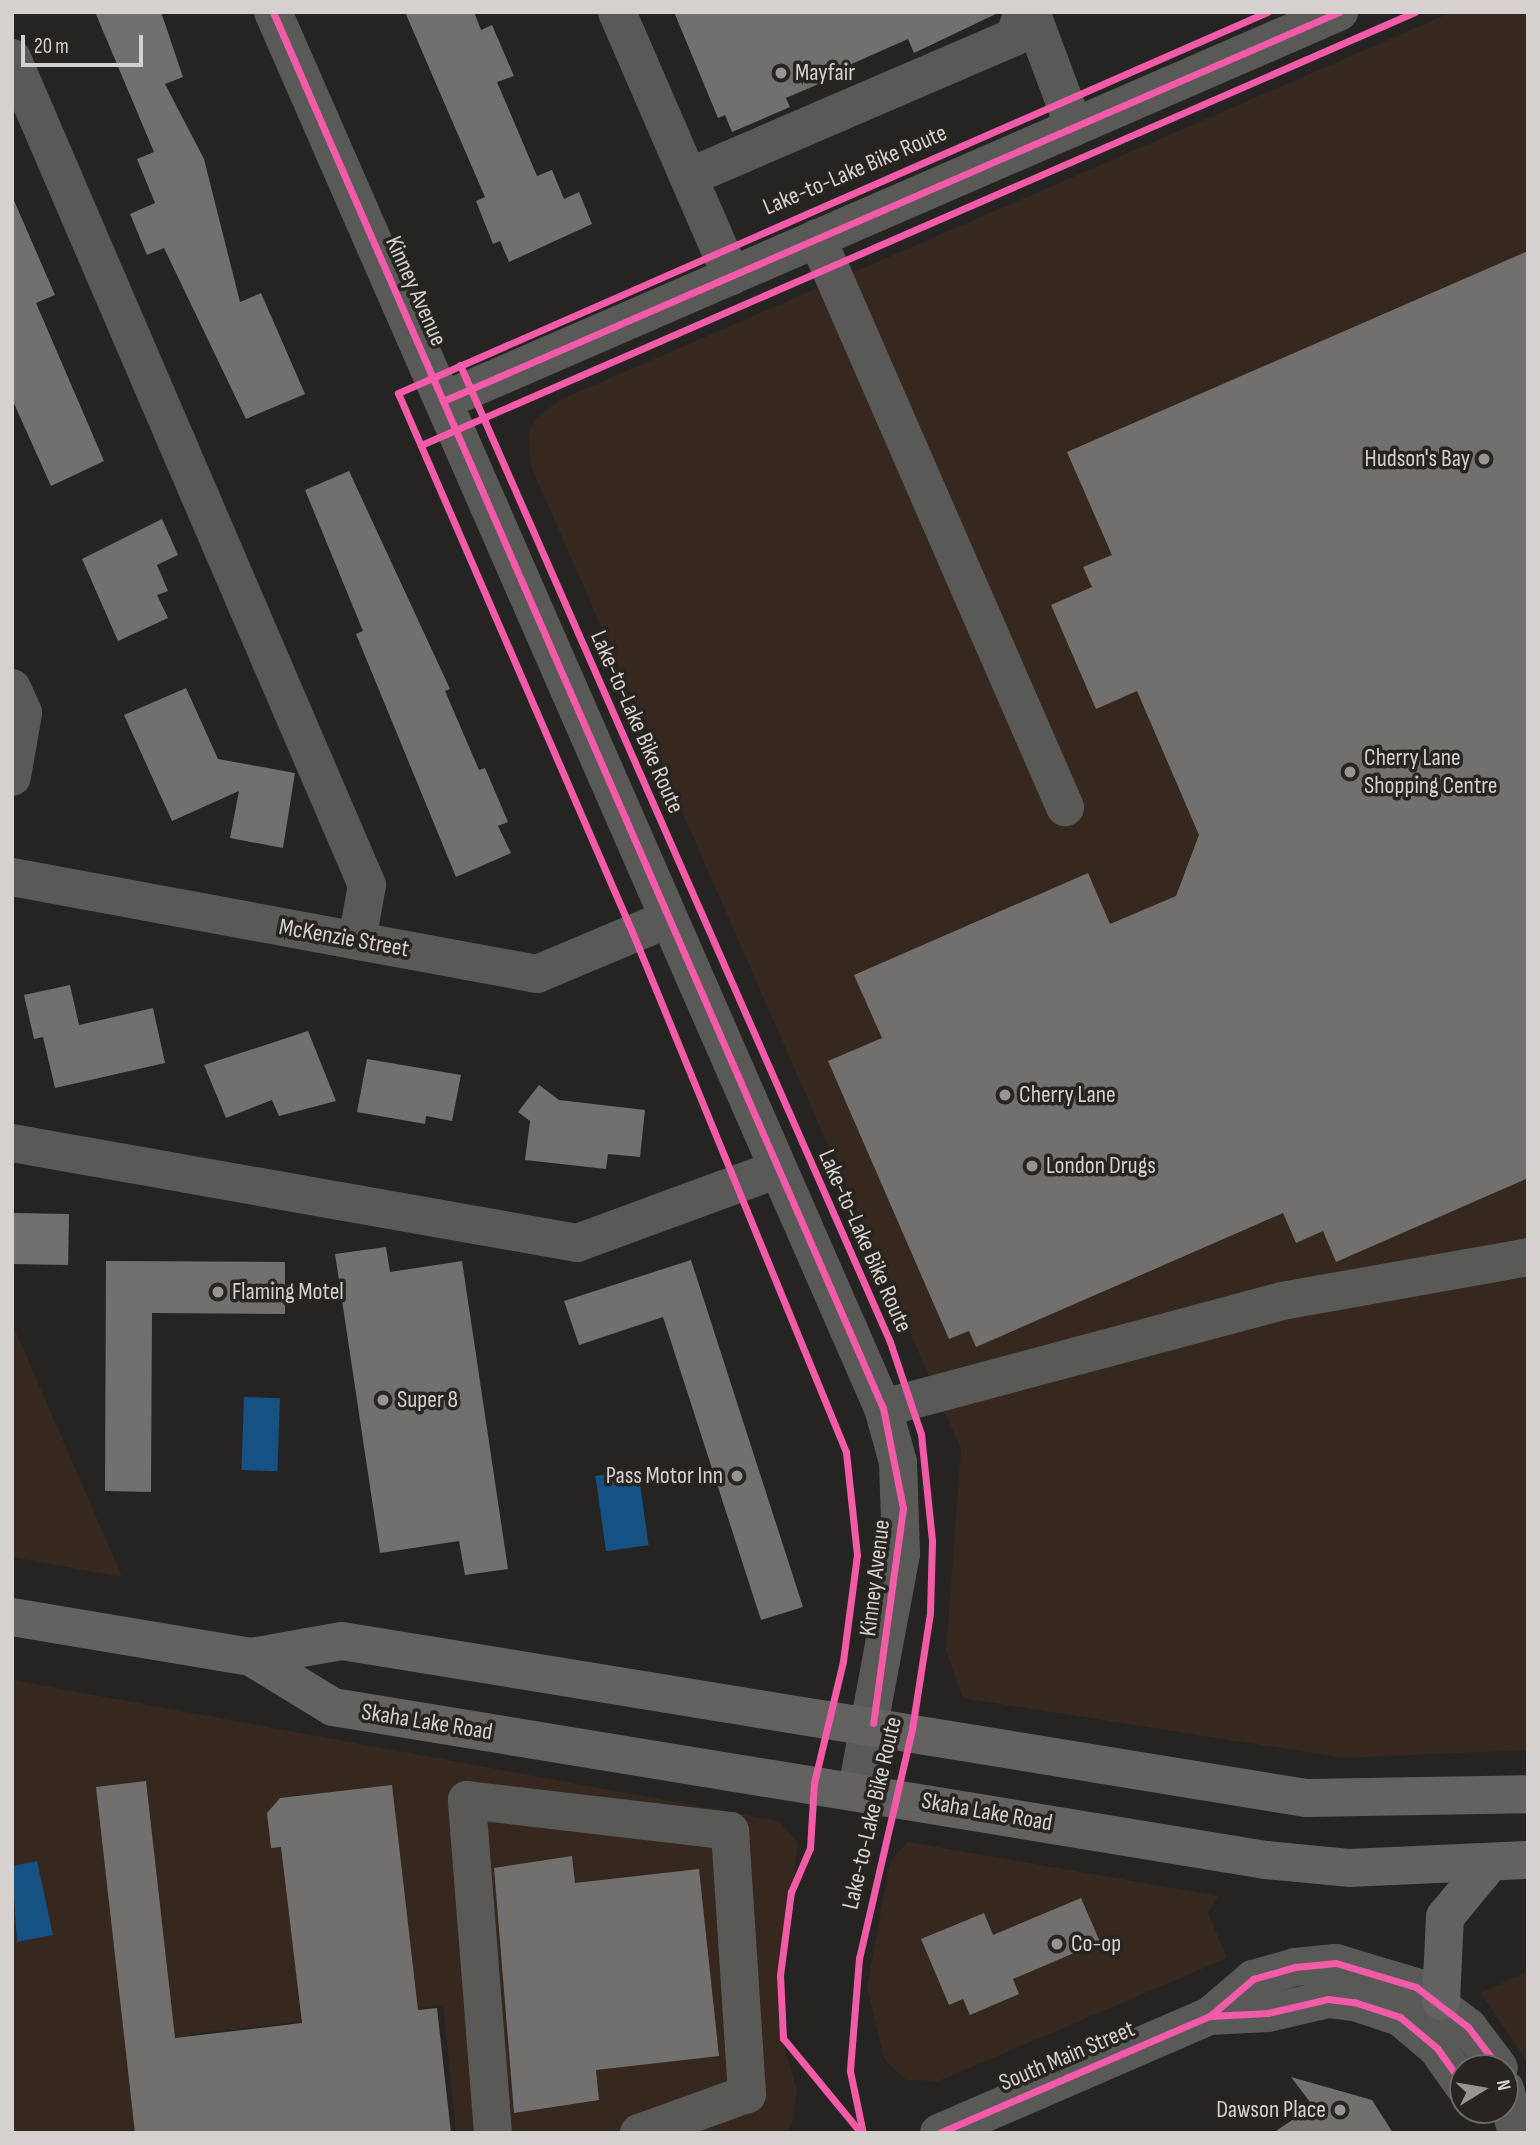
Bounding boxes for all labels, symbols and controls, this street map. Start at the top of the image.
scale bar [24,21,147,65]
text: 20 m [34,34,69,59]
place label: Mayfair [795,59,855,87]
marker: Mayfair [773,65,789,81]
street label: Lake-to-Lake Bike Route [759,118,951,222]
street label: Kinney Avenue [379,232,453,350]
place label: Hudson's Bay [1364,445,1470,473]
marker: Hudson's Bay [1476,451,1492,467]
street label: Lake-to-Lake Bike Route [584,626,690,818]
place label: Cherry Lane Shopping Centre [1364,744,1497,800]
marker: Cherry Lane Shopping Centre [1342,764,1358,780]
street label: McKenzie Street [277,912,411,964]
place label: Cherry Lane [1019,1081,1116,1109]
marker: Cherry Lane [997,1087,1013,1103]
street label: Lake-to-Lake Bike Route [812,1145,918,1337]
place label: London Drugs [1046,1152,1156,1180]
marker: London Drugs [1024,1158,1040,1174]
place label: Flaming Motel [232,1278,344,1306]
marker: Flaming Motel [210,1284,226,1300]
place label: Super 8 [397,1386,458,1414]
marker: Super 8 [375,1392,391,1408]
place label: Pass Motor Inn [606,1462,723,1490]
marker: Pass Motor Inn [729,1468,745,1484]
street label: Kinney Avenue [854,1518,896,1638]
street label: Skaha Lake Road [359,1697,495,1747]
street label: Lake-to-Lake Bike Route [836,1714,908,1912]
street label: Skaha Lake Road [919,1786,1055,1838]
place label: Co-op [1071,1930,1121,1958]
marker: Co-op [1049,1936,1065,1952]
street label: South Main Street [995,2015,1139,2097]
north arrow [1449,2054,1519,2124]
text: N [1491,2078,1515,2092]
place label: Dawson Place [1216,2096,1326,2124]
marker: Dawson Place [1332,2102,1348,2118]

